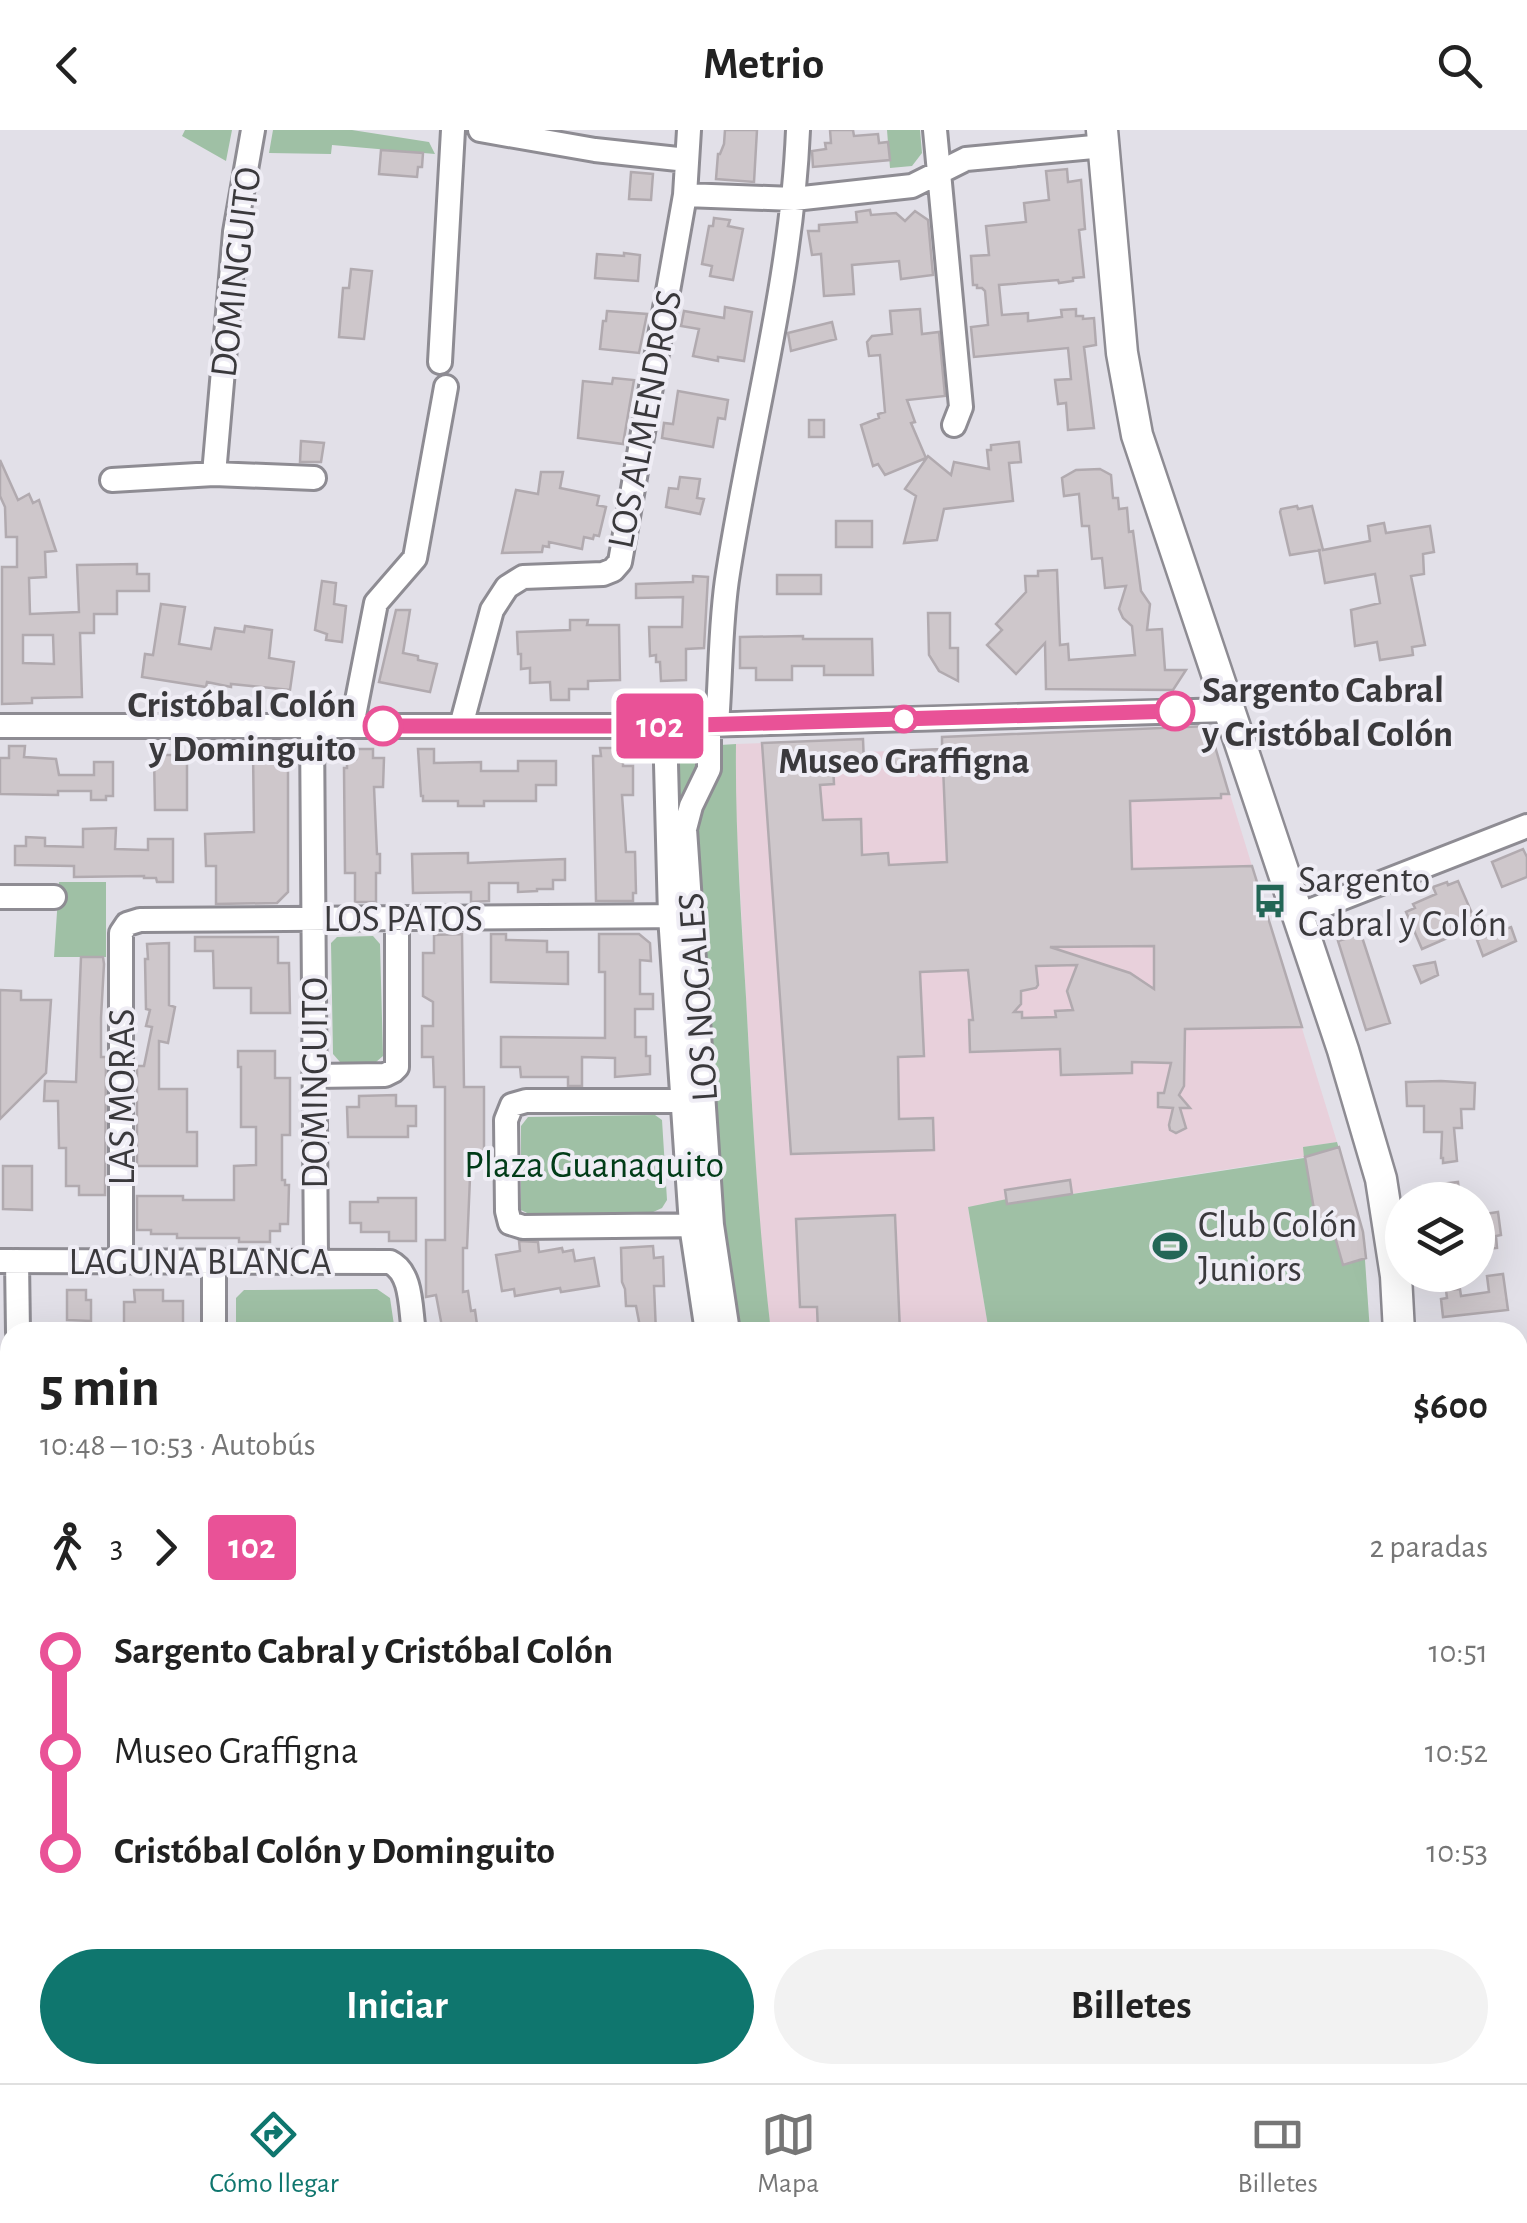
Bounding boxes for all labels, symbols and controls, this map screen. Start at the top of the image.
icon: back [40,38,95,93]
icon: search [1432,38,1487,93]
text: Metrio [703,42,824,87]
street label: DOMINGUITO [205,165,269,380]
street label: LOS ALMENDROS [602,287,690,552]
place label: Sargento Cabral y Cristóbal Colón [1201,672,1453,754]
place label: Cristóbal Colón y Dominguito [128,687,356,769]
marker: Sargento Cabral y Cristóbal Colón [1156,692,1194,730]
line badge: 102 [602,694,718,758]
marker: Museo Graffigna [891,706,917,732]
marker: Cristóbal Colón y Dominguito [364,707,402,745]
text: 102 [636,709,684,744]
place label: Museo Graffigna [778,743,1030,781]
place label: Sargento Cabral y Colón [1298,862,1507,944]
bus stop icon: Sargento Cabral y Colón [1251,882,1289,920]
street label: LOS NOGALES [673,891,725,1102]
street label: LOS PATOS [323,901,483,939]
street label: DOMINGUITO [297,977,335,1189]
street label: LAS MORAS [104,1008,142,1186]
park label: Plaza Guanaquito [464,1147,724,1185]
map controls [1385,1182,1495,1292]
button: layers [1385,1182,1495,1292]
place label: Club Colón Juniors [1198,1207,1357,1289]
sports icon: Club Colón Juniors [1151,1227,1189,1265]
street label: LAGUNA BLANCA [68,1244,332,1282]
text: 5 min [40,1361,160,1416]
text: $600 [1413,1388,1488,1426]
text: 10:48 – 10:53 · Autobús [40,1429,316,1461]
icon: walk [40,1520,95,1575]
icon: forward [138,1520,193,1575]
text: 102 [228,1530,276,1565]
text: 3 [110,1531,123,1563]
text: 2 paradas [1369,1531,1488,1563]
text: Sargento Cabral y Cristóbal Colón [114,1633,613,1671]
text: 10:51 [1428,1636,1488,1668]
text: Museo Graffigna [114,1733,358,1771]
text: 10:52 [1425,1736,1488,1768]
text: Cristóbal Colón y Dominguito [114,1833,555,1871]
text: 10:53 [1426,1836,1488,1868]
button: Iniciar [40,1949,754,2064]
button: Billetes [774,1949,1488,2064]
tab: Cómo llegar [209,2107,339,2201]
tab: Mapa [757,2107,819,2201]
tab: Billetes [1237,2107,1318,2201]

